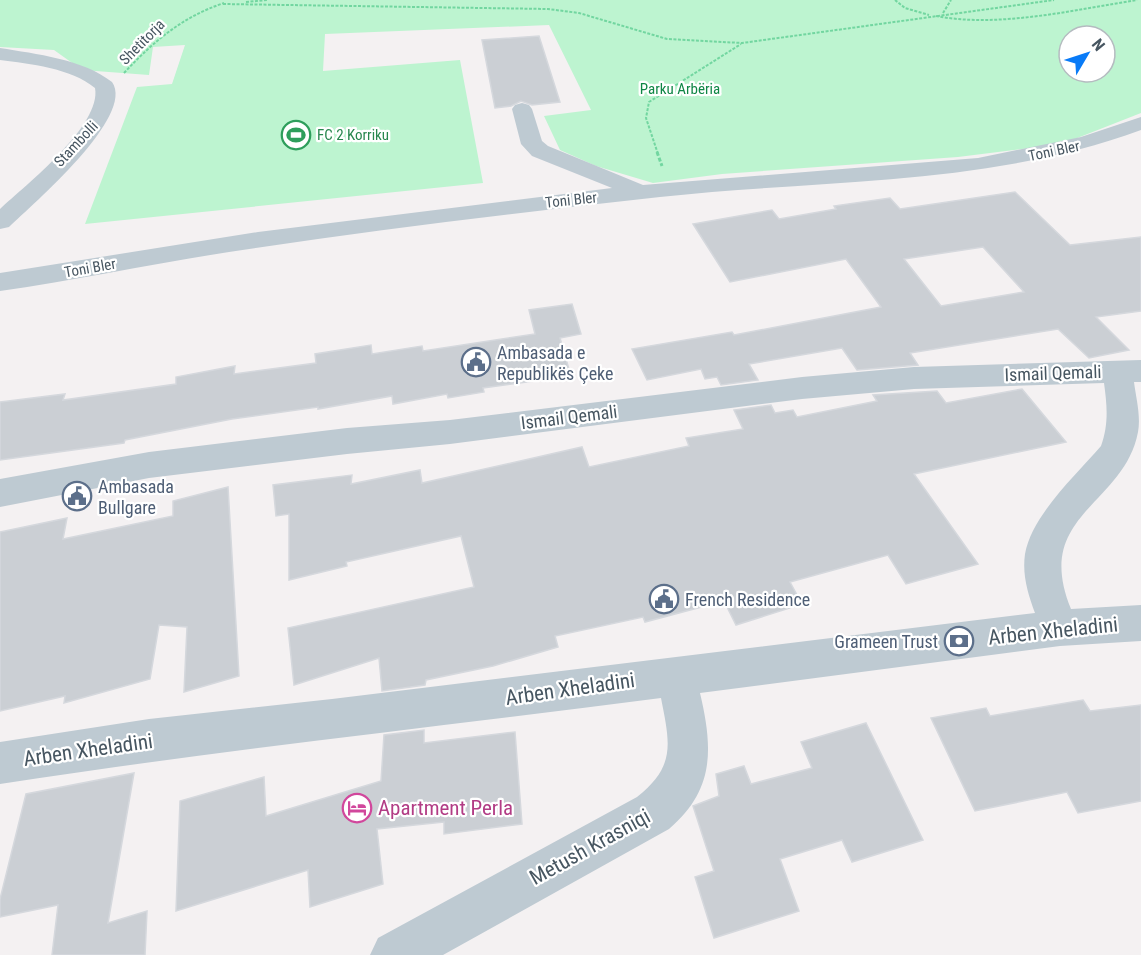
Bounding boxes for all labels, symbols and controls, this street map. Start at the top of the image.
street label: Shetitorja [116,16,168,68]
north arrow [1057,24,1117,84]
text: N [1088,35,1109,55]
park label: Parku Arbëria [640,80,720,98]
street label: Stambolli [50,117,102,171]
sports icon: FC 2 Korriku [280,119,312,151]
place label: FC 2 Korriku [317,126,389,144]
street label: Toni Bler [1027,137,1082,165]
street label: Toni Bler [544,188,598,212]
street label: Toni Bler [63,255,118,281]
place label: Ambasada e Republikës Çeke [497,342,613,384]
public building icon: Ambasada e Republikës Çeke [460,346,492,378]
street label: Ismail Qemali [1004,361,1102,385]
street label: Ismail Qemali [520,401,618,433]
place label: Ambasada Bullgare [98,476,174,518]
public building icon: Ambasada Bullgare [61,480,93,512]
public building icon: French Residence [648,583,680,615]
place label: French Residence [685,589,810,610]
street label: Arben Xheladini [987,612,1119,650]
bank icon: Grameen Trust [943,625,975,657]
place label: Grameen Trust [834,631,938,652]
street label: Arben Xheladini [504,668,636,710]
street label: Arben Xheladini [22,729,154,771]
hotel icon: Apartment Perla [341,792,373,824]
place label: Apartment Perla [378,796,513,820]
street label: Metush Krasniqi [526,804,654,890]

